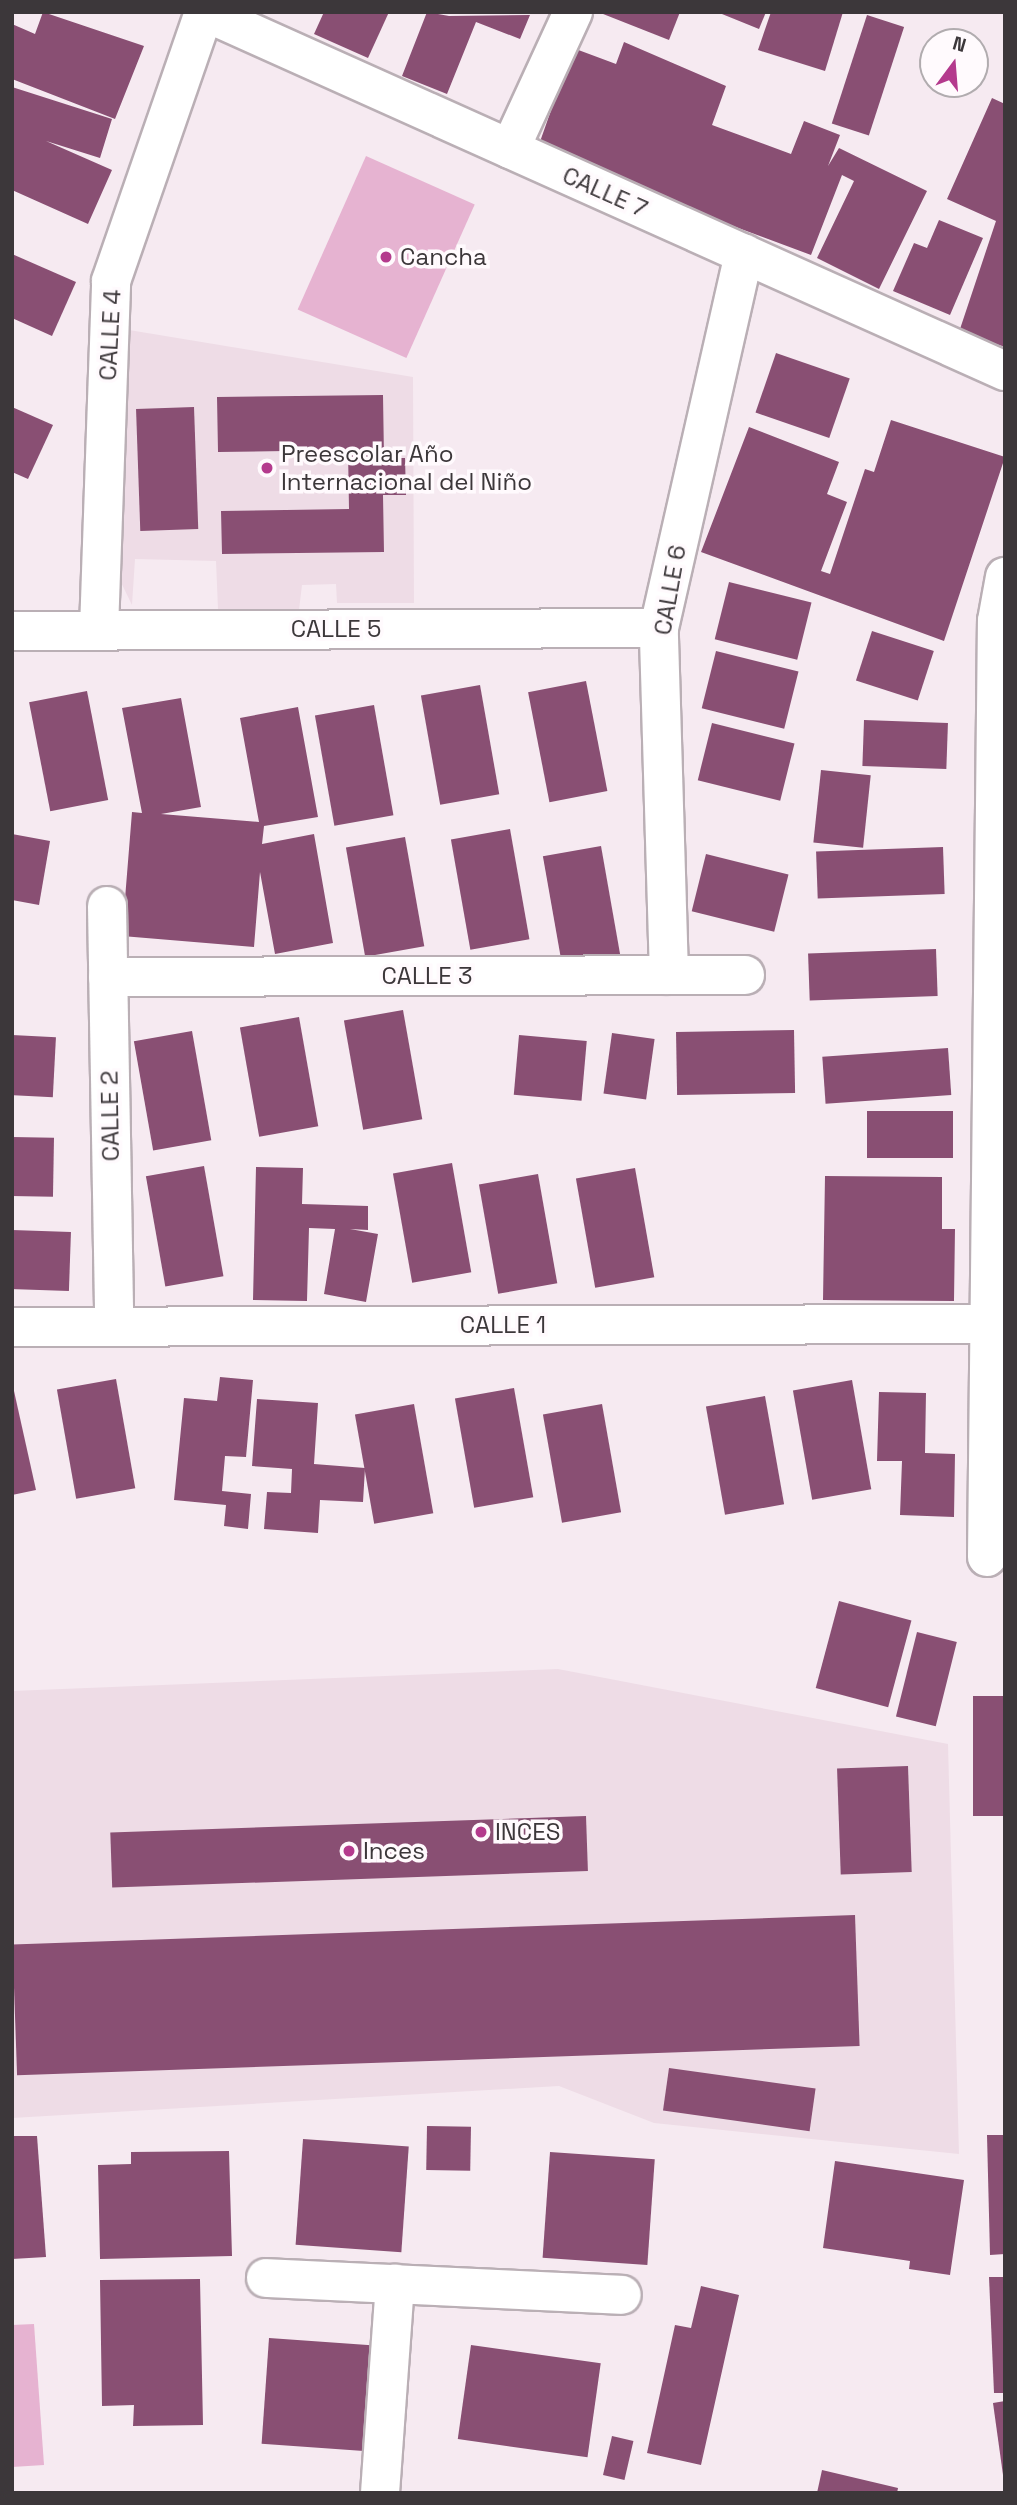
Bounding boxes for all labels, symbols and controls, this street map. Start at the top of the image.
north arrow [919,28,989,98]
text: N [950,30,969,58]
street label: CALLE 7 [558,161,652,223]
place label: Cancha [400,243,487,271]
marker: Cancha [378,249,394,265]
street label: CALLE 4 [93,289,127,381]
place label: Preescolar Año Internacional del Niño [281,440,532,496]
marker: Preescolar Año Internacional del Niño [259,460,275,476]
street label: CALLE 6 [648,543,692,637]
street label: CALLE 5 [291,615,381,643]
street label: CALLE 3 [382,962,472,990]
street label: CALLE 2 [95,1070,125,1162]
street label: CALLE 1 [460,1311,546,1339]
place label: INCES [495,1818,560,1846]
marker: INCES [473,1824,489,1840]
place label: Inces [363,1837,425,1865]
marker: Inces [341,1843,357,1859]

